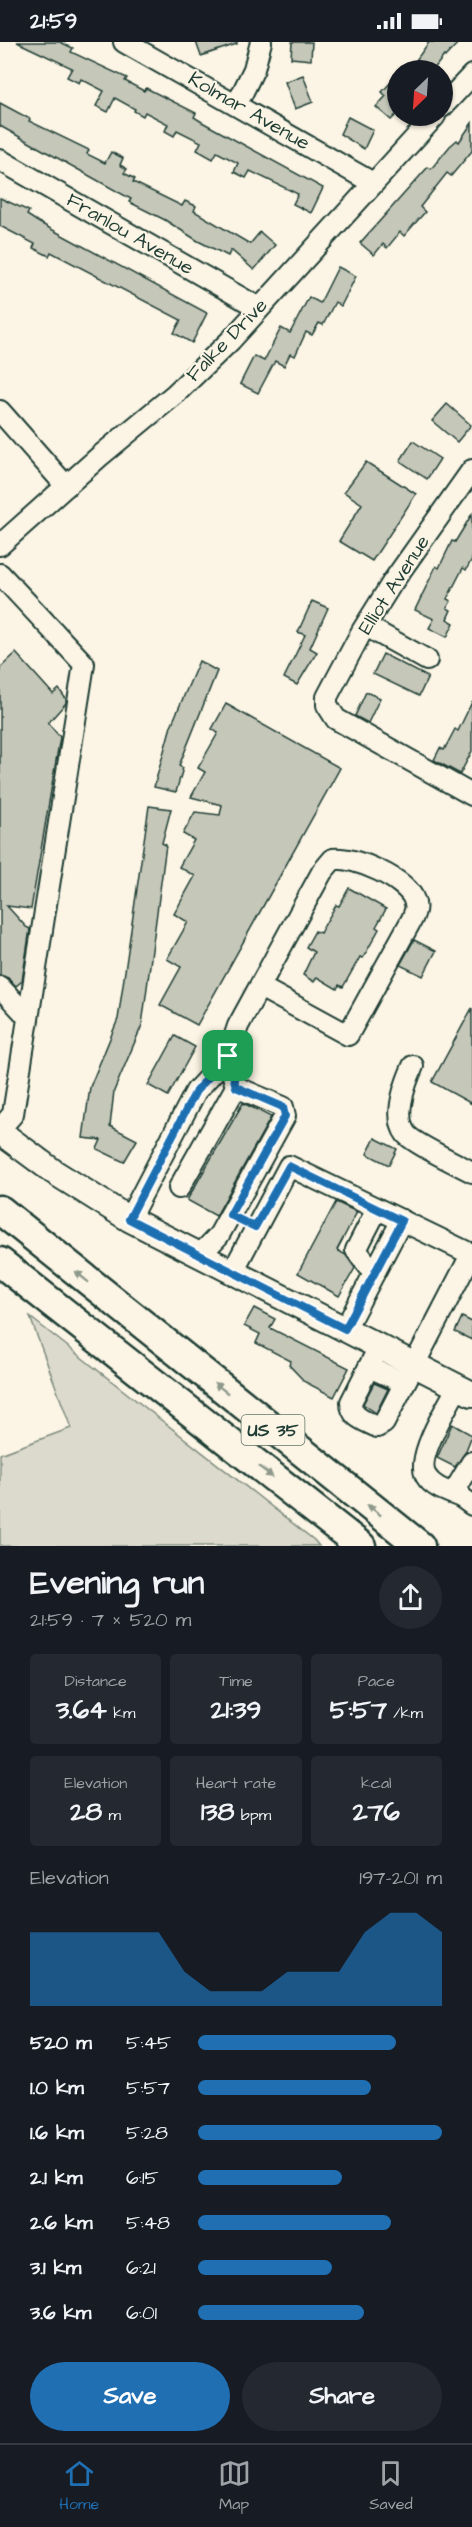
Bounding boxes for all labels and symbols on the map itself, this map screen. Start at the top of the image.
north arrow [387,60,453,126]
street label: Kolmar Avenue [183,65,315,157]
street label: Franlou Avenue [61,186,199,282]
street label: Falke Drive [180,292,274,388]
street label: Elliot Avenue [351,530,437,640]
pin [202,1030,253,1081]
one-way arrow [75,1271,90,1284]
one-way arrow [213,1382,229,1395]
road number: US 35 [242,1415,304,1445]
one-way arrow [258,1465,273,1477]
one-way arrow [366,1504,381,1516]

